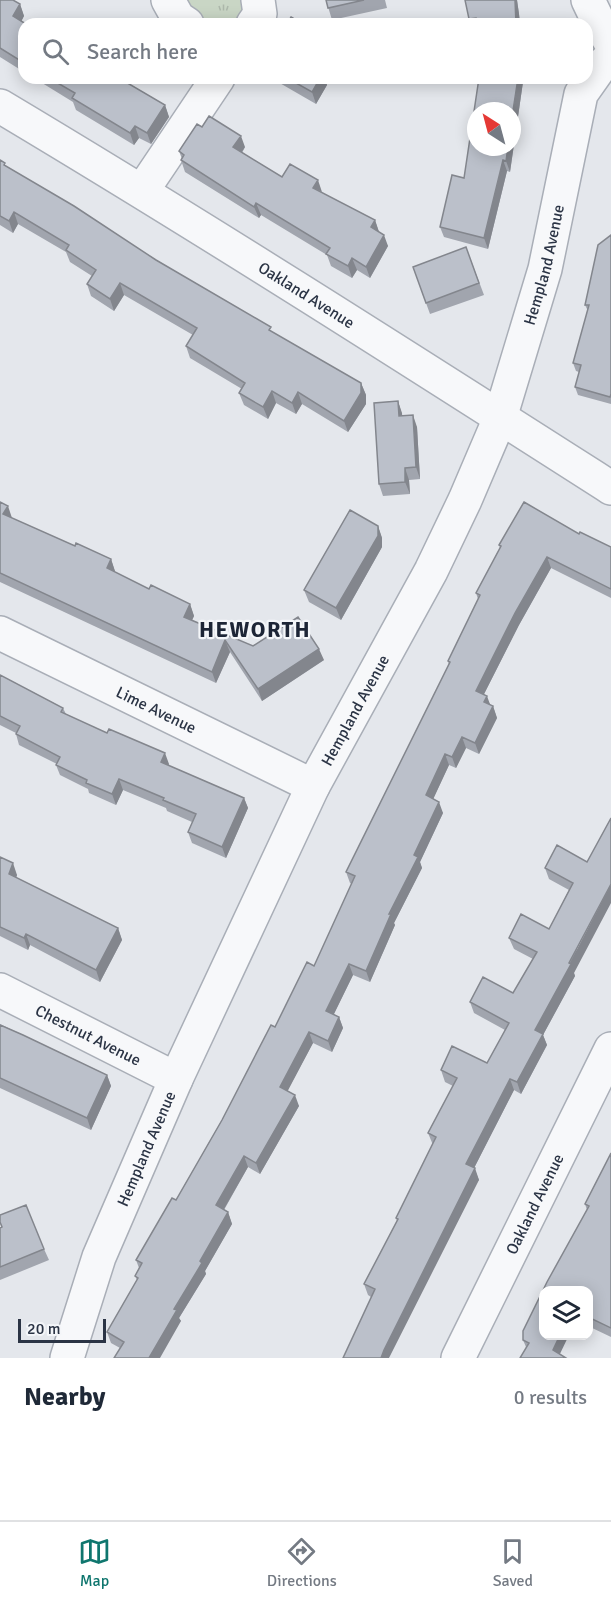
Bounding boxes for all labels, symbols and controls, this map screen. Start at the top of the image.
search box [18,18,593,84]
icon: search [39,35,72,68]
text: Search here [87,38,198,65]
north arrow [467,102,521,156]
street label: Hempland Avenue [520,203,569,328]
street label: Oakland Avenue [254,258,358,333]
district label: HEWORTH [199,616,311,643]
street label: Hempland Avenue [317,651,394,770]
street label: Lime Avenue [112,682,199,738]
street label: Chestnut Avenue [32,1001,144,1071]
street label: Hempland Avenue [113,1088,181,1210]
street label: Oakland Avenue [502,1151,569,1258]
map controls [539,1286,593,1340]
button: layers [539,1286,593,1340]
scale bar [18,1316,106,1344]
text: 20 m [27,1319,61,1339]
text: Nearby [24,1381,105,1413]
text: 0 results [514,1385,587,1410]
tab: Map [78,1535,111,1591]
tab: Directions [267,1535,337,1591]
tab: Saved [493,1535,533,1591]

